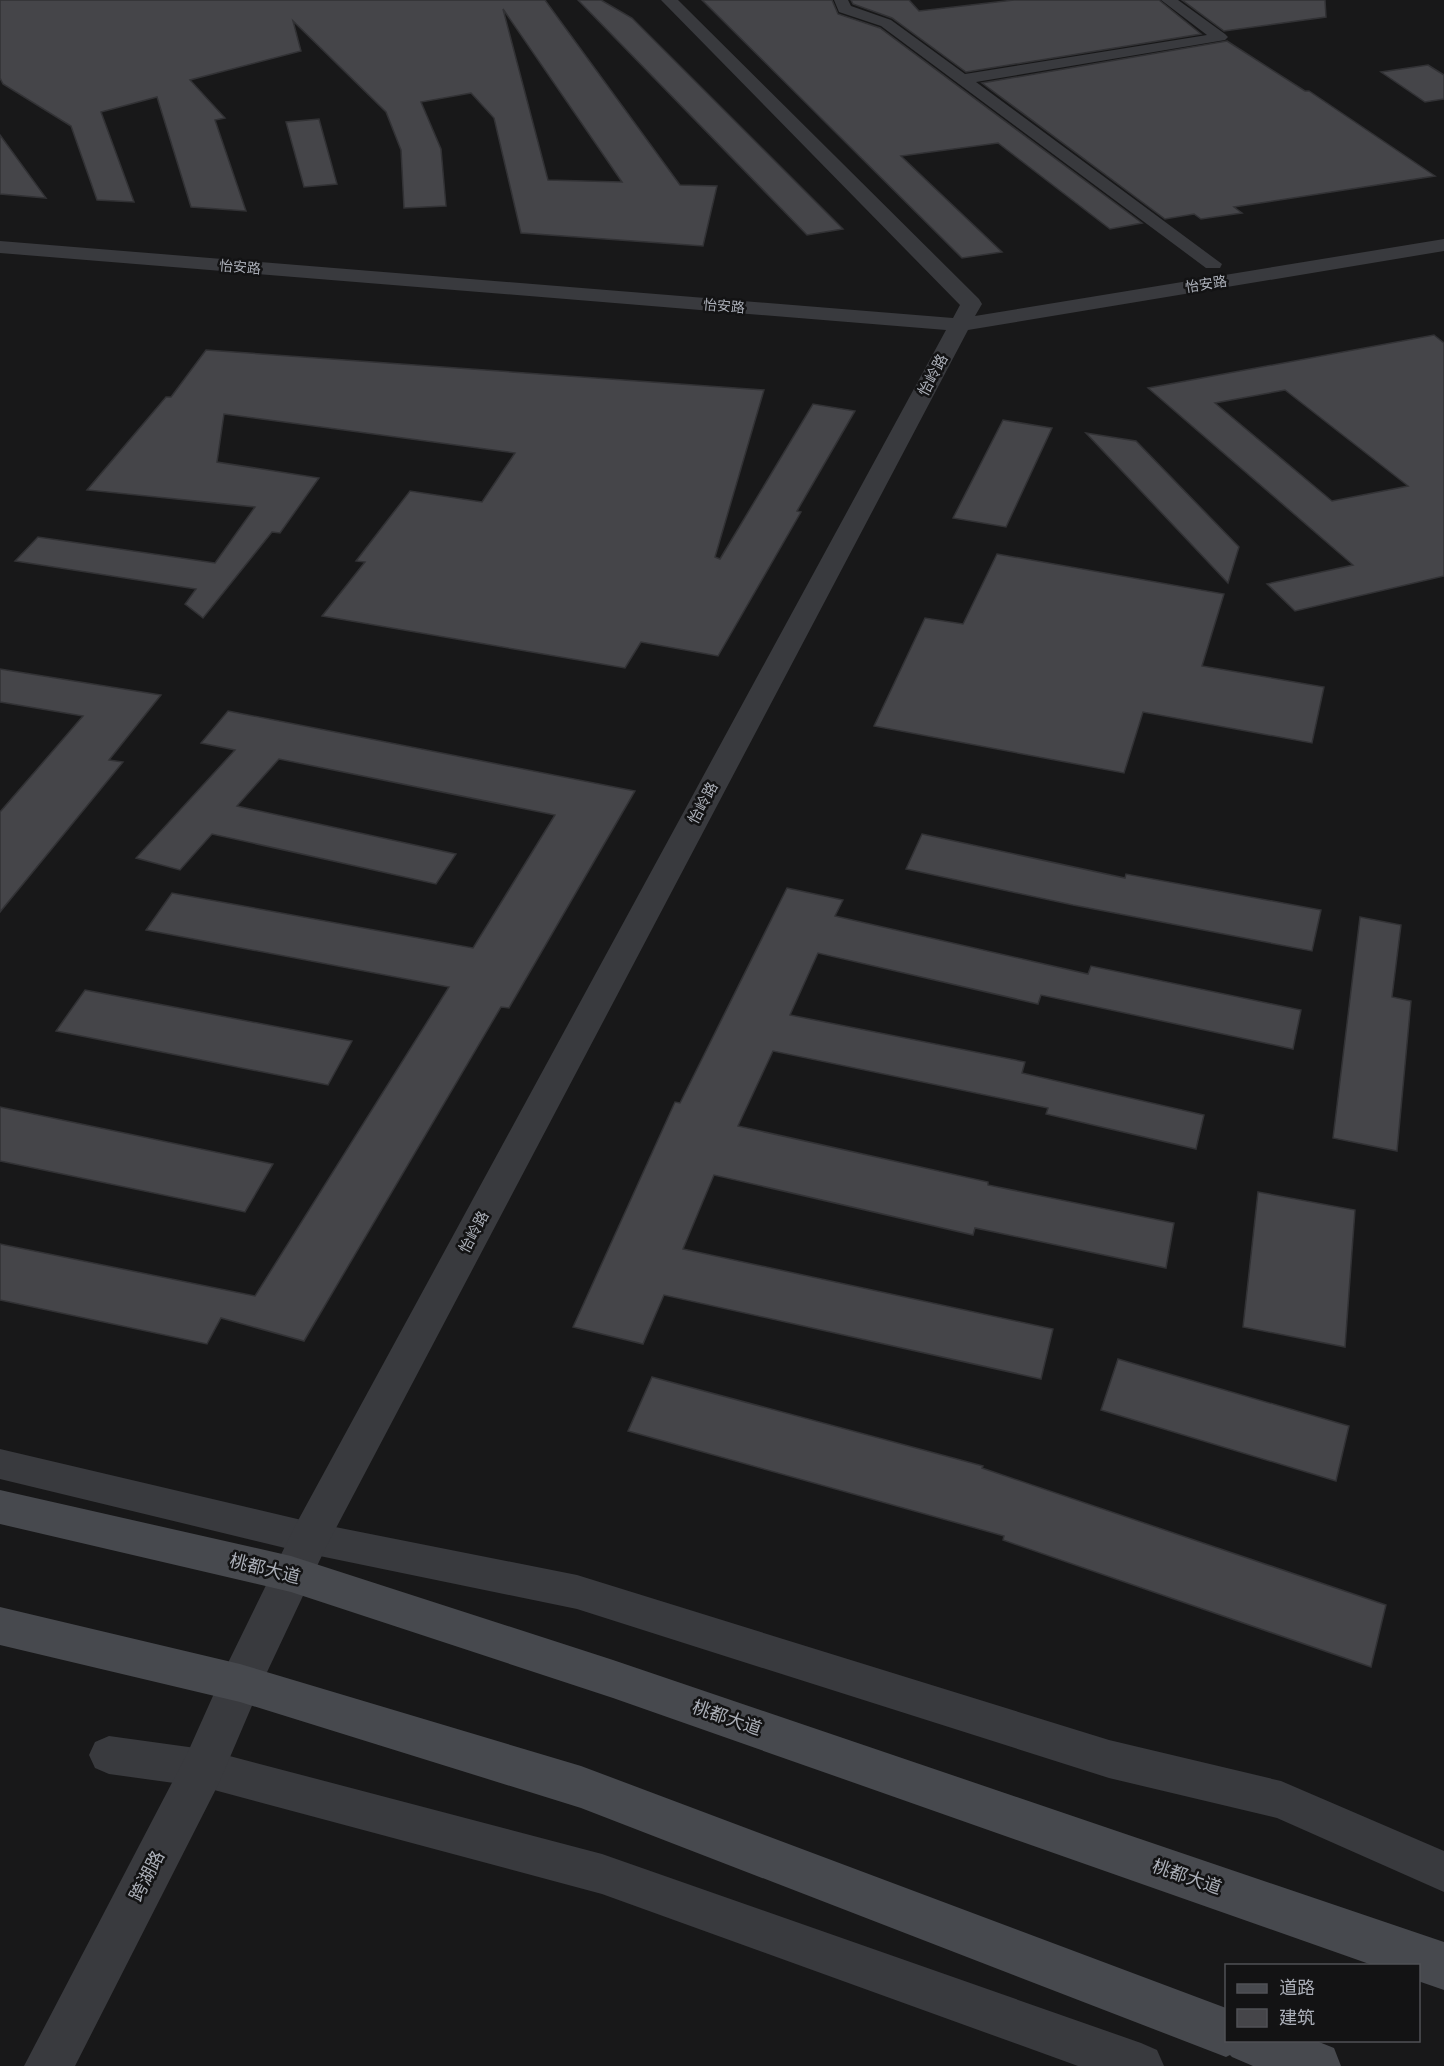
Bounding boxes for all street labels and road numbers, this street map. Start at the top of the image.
street label: 怡安路 [218,257,262,278]
street label: 怡安路 [1184,273,1228,296]
street label: 怡安路 [702,296,746,317]
street label: 怡岭路 [914,351,952,399]
street label: 怡岭路 [684,779,722,827]
street label: 怡岭路 [455,1208,493,1256]
street label: 桃都大道 [227,1550,303,1588]
street label: 桃都大道 [689,1696,765,1740]
street label: 跨湖路 [125,1847,169,1905]
street label: 桃都大道 [1149,1855,1225,1899]

